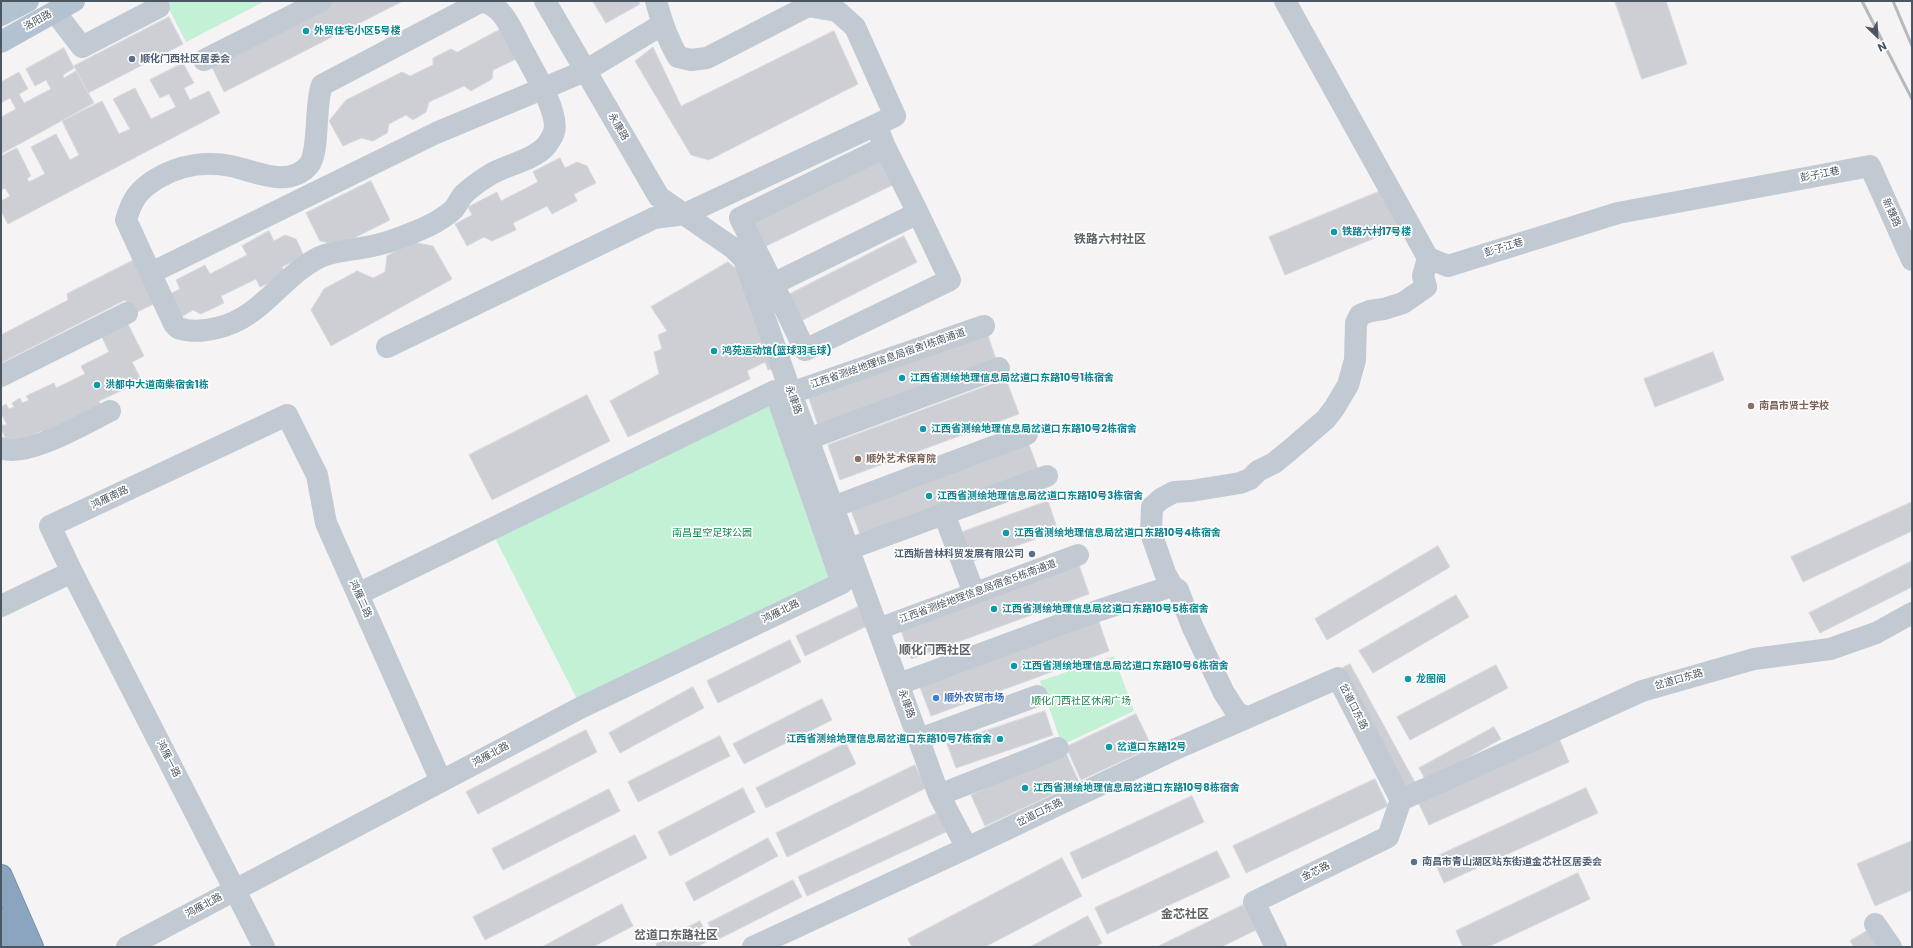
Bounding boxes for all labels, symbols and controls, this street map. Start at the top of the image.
street label: 洛阳路 [22,8,54,34]
north arrow [1857,16,1897,56]
place label: 外贸住宅小区5号楼 [314,25,400,37]
marker: 外贸住宅小区5号楼 [301,26,311,36]
text: N [1875,38,1889,56]
place label: 顺化门西社区居委会 [140,53,230,65]
marker: 顺化门西社区居委会 [127,54,137,64]
street label: 永康路 [605,111,631,143]
street label: 彭子江巷 [1799,165,1841,185]
street label: 新魏路 [1879,197,1903,229]
place label: 铁路六村17号楼 [1342,226,1411,238]
marker: 铁路六村17号楼 [1329,227,1339,237]
district label: 铁路六村社区 [1074,233,1146,247]
street label: 彭子江巷 [1483,236,1525,260]
street label: 江西省测绘地理信息局宿舍1栋南通道 [809,327,967,391]
place label: 鸿苑运动馆(篮球羽毛球) [722,345,832,357]
marker: 鸿苑运动馆(篮球羽毛球) [709,346,719,356]
place label: 江西省测绘地理信息局岔道口东路10号1栋宿舍 [910,372,1114,384]
marker: 江西省测绘地理信息局岔道口东路10号1栋宿舍 [897,373,907,383]
place label: 洪都中大道南柴宿舍1栋 [105,379,209,391]
marker: 洪都中大道南柴宿舍1栋 [92,380,102,390]
street label: 永康路 [782,384,804,416]
place label: 南昌市贤士学校 [1759,400,1829,412]
marker: 南昌市贤士学校 [1746,401,1756,411]
place label: 江西省测绘地理信息局岔道口东路10号2栋宿舍 [931,423,1137,435]
marker: 江西省测绘地理信息局岔道口东路10号2栋宿舍 [918,424,928,434]
place label: 顺外艺术保育院 [866,453,936,465]
marker: 顺外艺术保育院 [853,454,863,464]
street label: 鸿雁南路 [89,484,131,512]
place label: 江西省测绘地理信息局岔道口东路10号3栋宿舍 [937,490,1143,502]
marker: 江西省测绘地理信息局岔道口东路10号3栋宿舍 [924,491,934,501]
park label: 南昌星空足球公园 [672,527,752,539]
place label: 江西省测绘地理信息局岔道口东路10号4栋宿舍 [1014,527,1221,539]
marker: 江西省测绘地理信息局岔道口东路10号4栋宿舍 [1001,528,1011,538]
place label: 江西斯普林科贸发展有限公司 [894,548,1024,560]
marker: 江西斯普林科贸发展有限公司 [1027,549,1037,559]
street label: 江西省测绘地理信息局宿舍5栋南通道 [898,558,1058,626]
street label: 鸿雁二路 [346,578,374,620]
street label: 鸿雁北路 [760,598,802,626]
place label: 江西省测绘地理信息局岔道口东路10号5栋宿舍 [1002,603,1209,615]
marker: 江西省测绘地理信息局岔道口东路10号5栋宿舍 [989,604,999,614]
district label: 顺化门西社区 [899,644,971,658]
place label: 江西省测绘地理信息局岔道口东路10号6栋宿舍 [1022,660,1229,672]
marker: 江西省测绘地理信息局岔道口东路10号6栋宿舍 [1009,661,1019,671]
street label: 岔道口东路 [1653,667,1705,693]
place label: 龙图阁 [1416,673,1446,685]
marker: 龙图阁 [1403,674,1413,684]
street label: 岔道口东路 [1336,682,1370,732]
street label: 永康路 [895,688,917,720]
place label: 顺外农贸市场 [944,692,1004,704]
marker: 顺外农贸市场 [931,693,941,703]
park label: 顺化门西社区休闲广场 [1031,695,1131,707]
place label: 江西省测绘地理信息局岔道口东路10号7栋宿舍 [786,733,992,745]
marker: 江西省测绘地理信息局岔道口东路10号7栋宿舍 [995,734,1005,744]
street label: 鸿雁一路 [154,738,182,780]
street label: 鸿雁北路 [471,740,511,770]
place label: 岔道口东路12号 [1117,741,1186,753]
marker: 岔道口东路12号 [1104,742,1114,752]
place label: 江西省测绘地理信息局岔道口东路10号8栋宿舍 [1033,782,1240,794]
marker: 江西省测绘地理信息局岔道口东路10号8栋宿舍 [1020,783,1030,793]
street label: 岔道口东路 [1015,797,1065,829]
place label: 南昌市青山湖区站东街道金芯社区居委会 [1422,856,1602,868]
marker: 南昌市青山湖区站东街道金芯社区居委会 [1409,857,1419,867]
street label: 金芯路 [1300,860,1332,884]
street label: 鸿雁北路 [184,891,224,921]
district label: 金芯社区 [1161,908,1209,922]
district label: 岔道口东路社区 [634,929,718,943]

